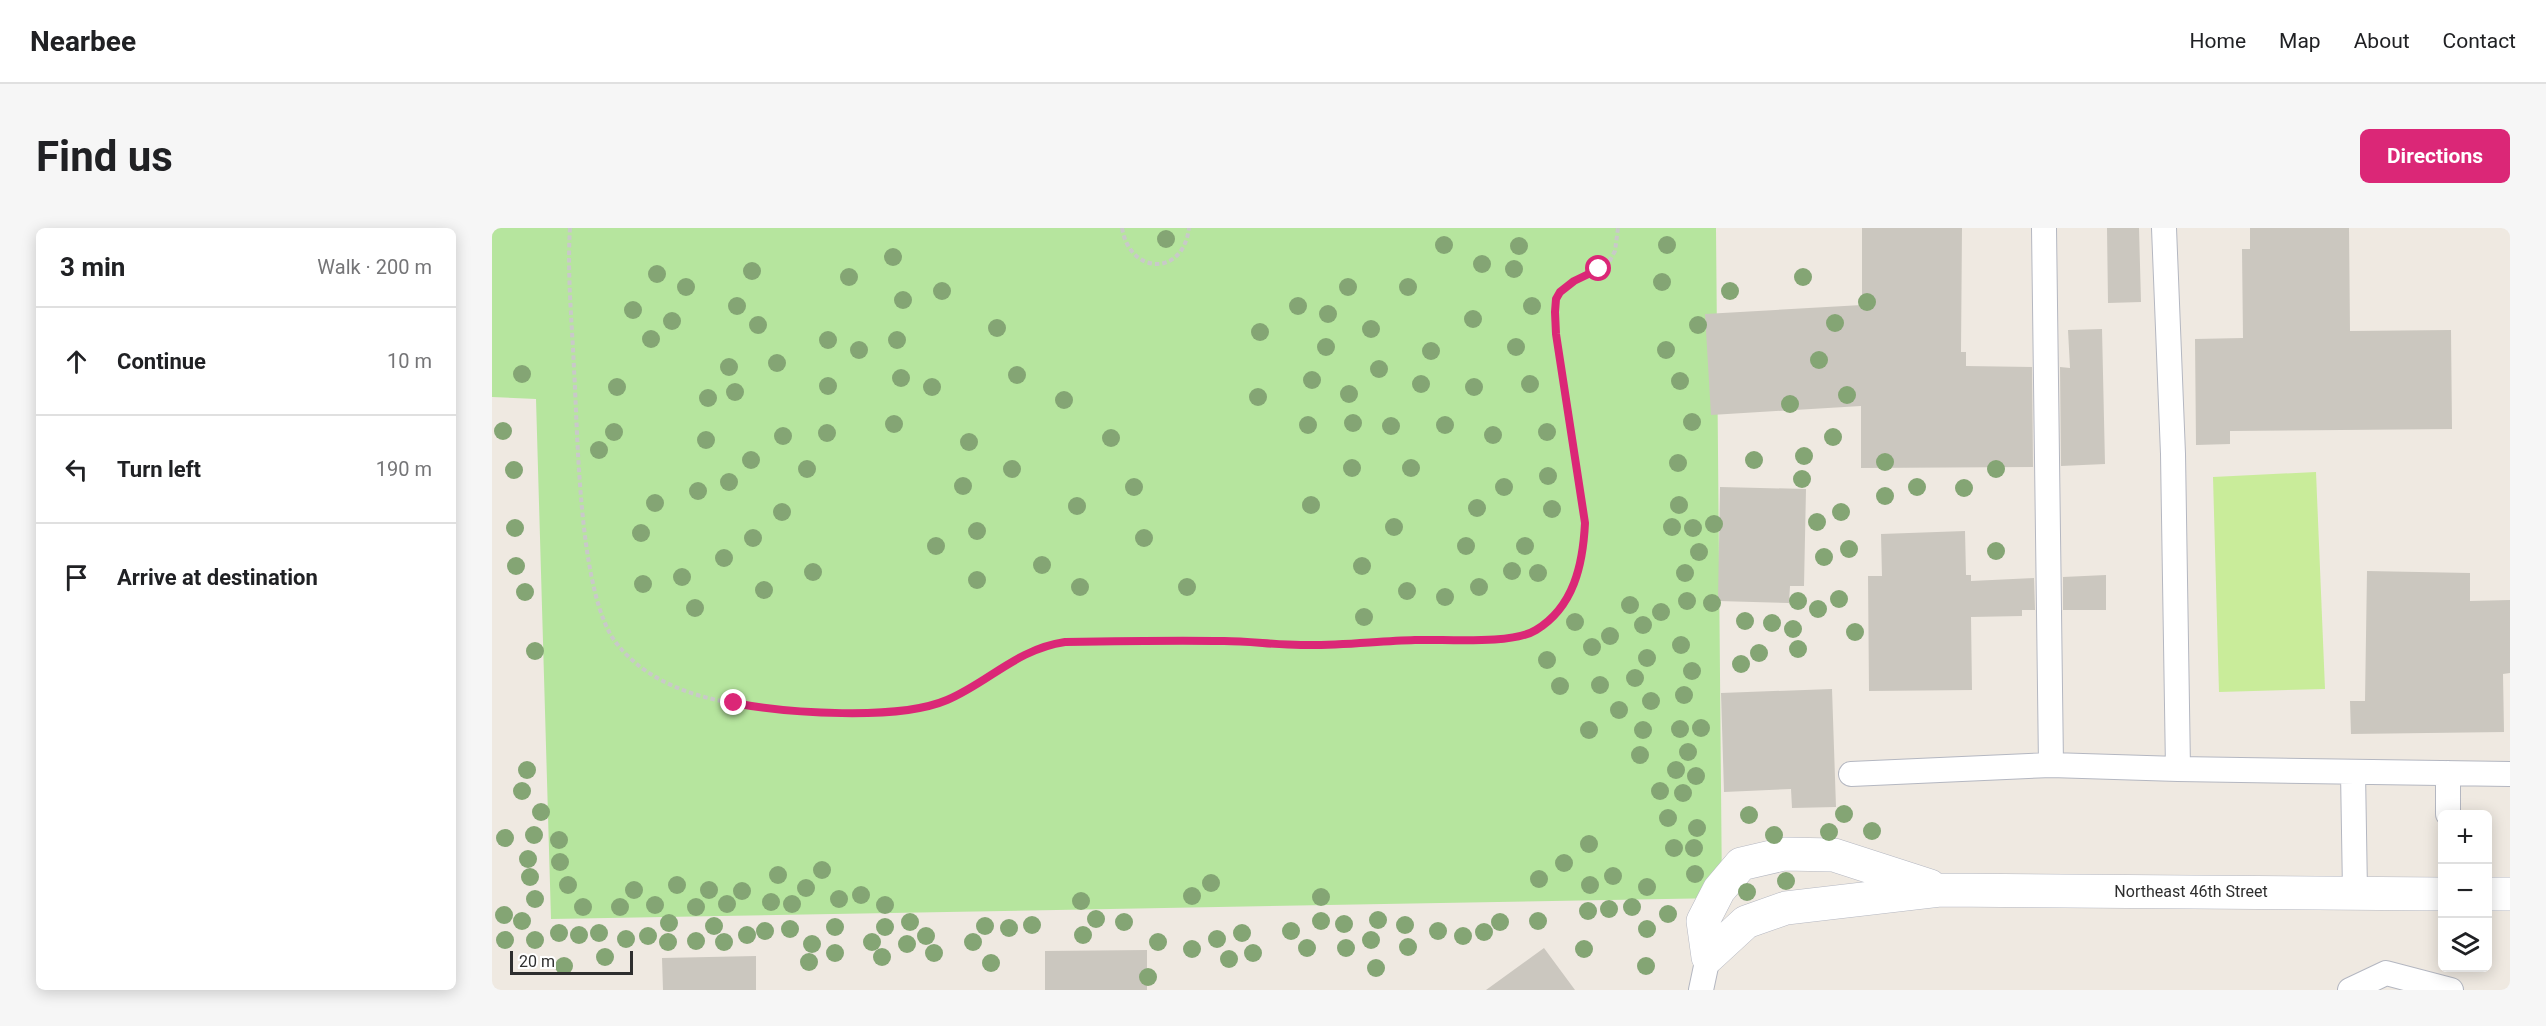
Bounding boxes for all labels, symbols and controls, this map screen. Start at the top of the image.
text: Nearbee [30,25,136,58]
text: Home [2190,29,2246,53]
text: Map [2279,29,2321,53]
text: About [2354,29,2410,53]
text: Contact [2443,29,2516,53]
button: Directions [2360,129,2510,183]
text: Find us [36,132,173,181]
text: 3 min [60,252,125,282]
text: Walk · 200 m [317,255,432,279]
route start [1585,255,1611,281]
icon: ahead [60,345,93,378]
text: Continue [117,349,206,374]
text: 10 m [387,349,432,373]
icon: left [60,453,93,486]
text: Turn left [117,457,201,482]
text: 190 m [376,457,432,481]
icon: arrive [60,561,93,594]
text: Arrive at destination [117,565,318,590]
route end [720,689,746,715]
map controls [2438,810,2492,972]
button: + [2438,810,2492,864]
button: − [2438,864,2492,918]
street label: Northeast 46th Street [2114,882,2268,901]
button: layers [2438,918,2492,972]
scale bar [510,948,633,976]
text: 20 m [519,952,555,971]

